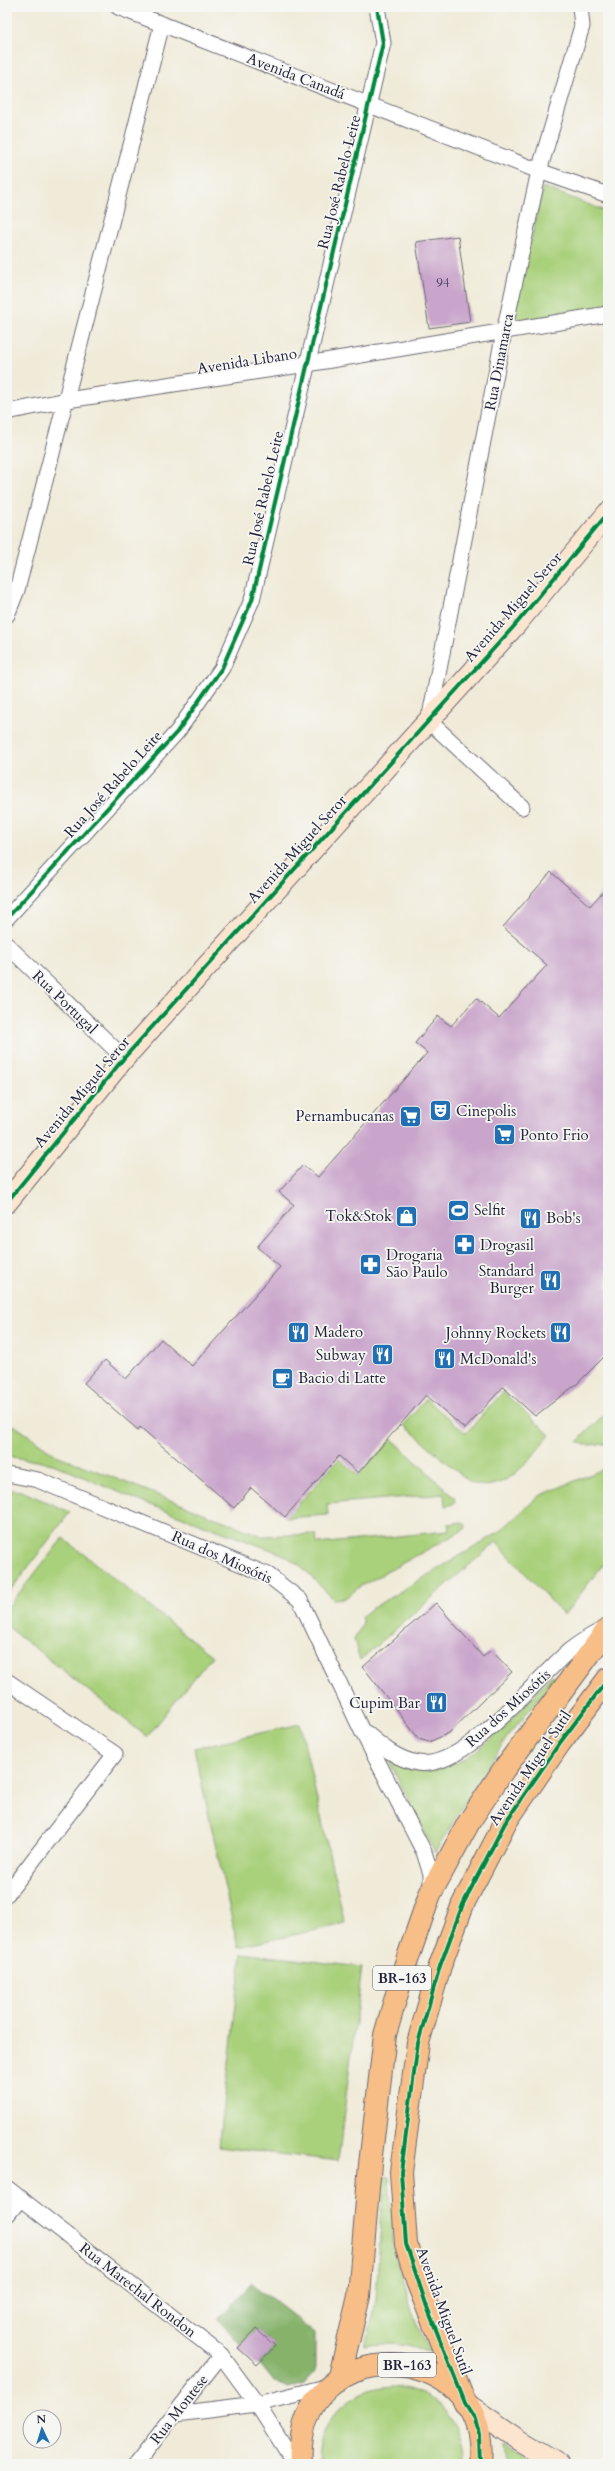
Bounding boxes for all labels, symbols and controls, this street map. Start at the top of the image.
street label: Avenida Canadá [244,48,348,104]
street label: Rua José Rabelo Leite [313,113,365,251]
house number: 94 [436,274,450,292]
street label: Rua Dinamarca [480,311,518,412]
street label: Avenida Libano [196,343,298,379]
street label: Rua José Rabelo Leite [238,429,288,567]
street label: Avenida Miguel Seror [460,547,567,666]
street label: Rua José Rabelo Leite [60,726,167,842]
street label: Avenida Miguel Seror [243,790,351,907]
street label: Rua Portugal [28,966,102,1038]
street label: Avenida Miguel Seror [30,1032,135,1152]
theatre icon: Cinepolis [427,1098,453,1124]
place label: Cinepolis [456,1101,516,1121]
supermarket icon: Pernambucanas [397,1103,423,1129]
place label: Pernambucanas [296,1106,394,1126]
supermarket icon: Ponto Frio [492,1122,518,1148]
place label: Ponto Frio [520,1125,589,1145]
sports icon: Selfit [445,1197,471,1223]
place label: Selfit [474,1200,506,1220]
shop icon: Tok&Stok [394,1203,420,1229]
restaurant icon: Bob's [517,1205,543,1231]
place label: Tok&Stok [325,1206,392,1226]
place label: Bob's [546,1208,581,1228]
pharmacy icon: Drogasil [452,1232,478,1258]
place label: Drogasil [480,1235,534,1255]
place label: Drogaria São Paulo [386,1245,448,1282]
pharmacy icon: Drogaria São Paulo [358,1251,384,1277]
place label: Standard Burger [479,1261,535,1298]
restaurant icon: Standard Burger [537,1267,563,1293]
restaurant icon: Madero [286,1319,312,1345]
restaurant icon: Johnny Rockets [548,1320,574,1346]
place label: Madero [314,1322,363,1342]
place label: Johnny Rockets [444,1323,546,1343]
restaurant icon: Subway [369,1342,395,1368]
place label: Subway [316,1345,366,1365]
restaurant icon: McDonald's [432,1346,458,1372]
place label: McDonald's [460,1349,537,1369]
cafe icon: Bacio di Latte [270,1365,296,1391]
place label: Bacio di Latte [298,1368,386,1388]
street label: Rua dos Miosótis [169,1526,275,1588]
street label: Rua dos Miosótis [461,1664,555,1752]
restaurant icon: Cupim Bar [423,1690,449,1716]
place label: Cupim Bar [349,1693,421,1713]
street label: Avenida Miguel Sutil [484,1707,576,1829]
road number: BR-163 [373,1966,431,1990]
street label: Rua Marechal Rondon [75,2238,201,2342]
street label: Avenida Miguel Sutil [412,2244,476,2378]
road number: BR-163 [378,2353,436,2377]
street label: Rua Montese [145,2370,213,2448]
north arrow [22,2409,62,2449]
text: N [36,2412,47,2427]

